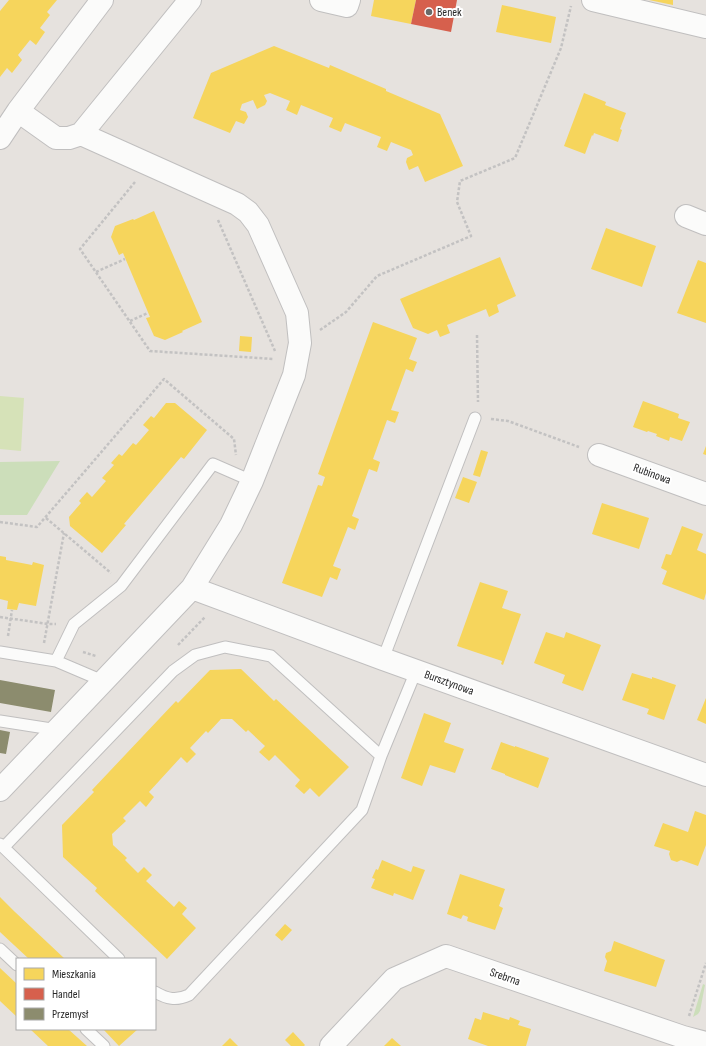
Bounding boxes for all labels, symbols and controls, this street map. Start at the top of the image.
place label: Benek [437,5,462,20]
marker: Benek [424,7,434,17]
street label: Rubinowa [631,460,673,488]
street label: Bursztynowa [422,667,476,699]
legend [16,958,156,1030]
street label: Srebrna [488,965,523,989]
text: Mieszkania [52,967,96,982]
text: Handel [52,987,80,1002]
text: Przemysł [52,1007,89,1022]

